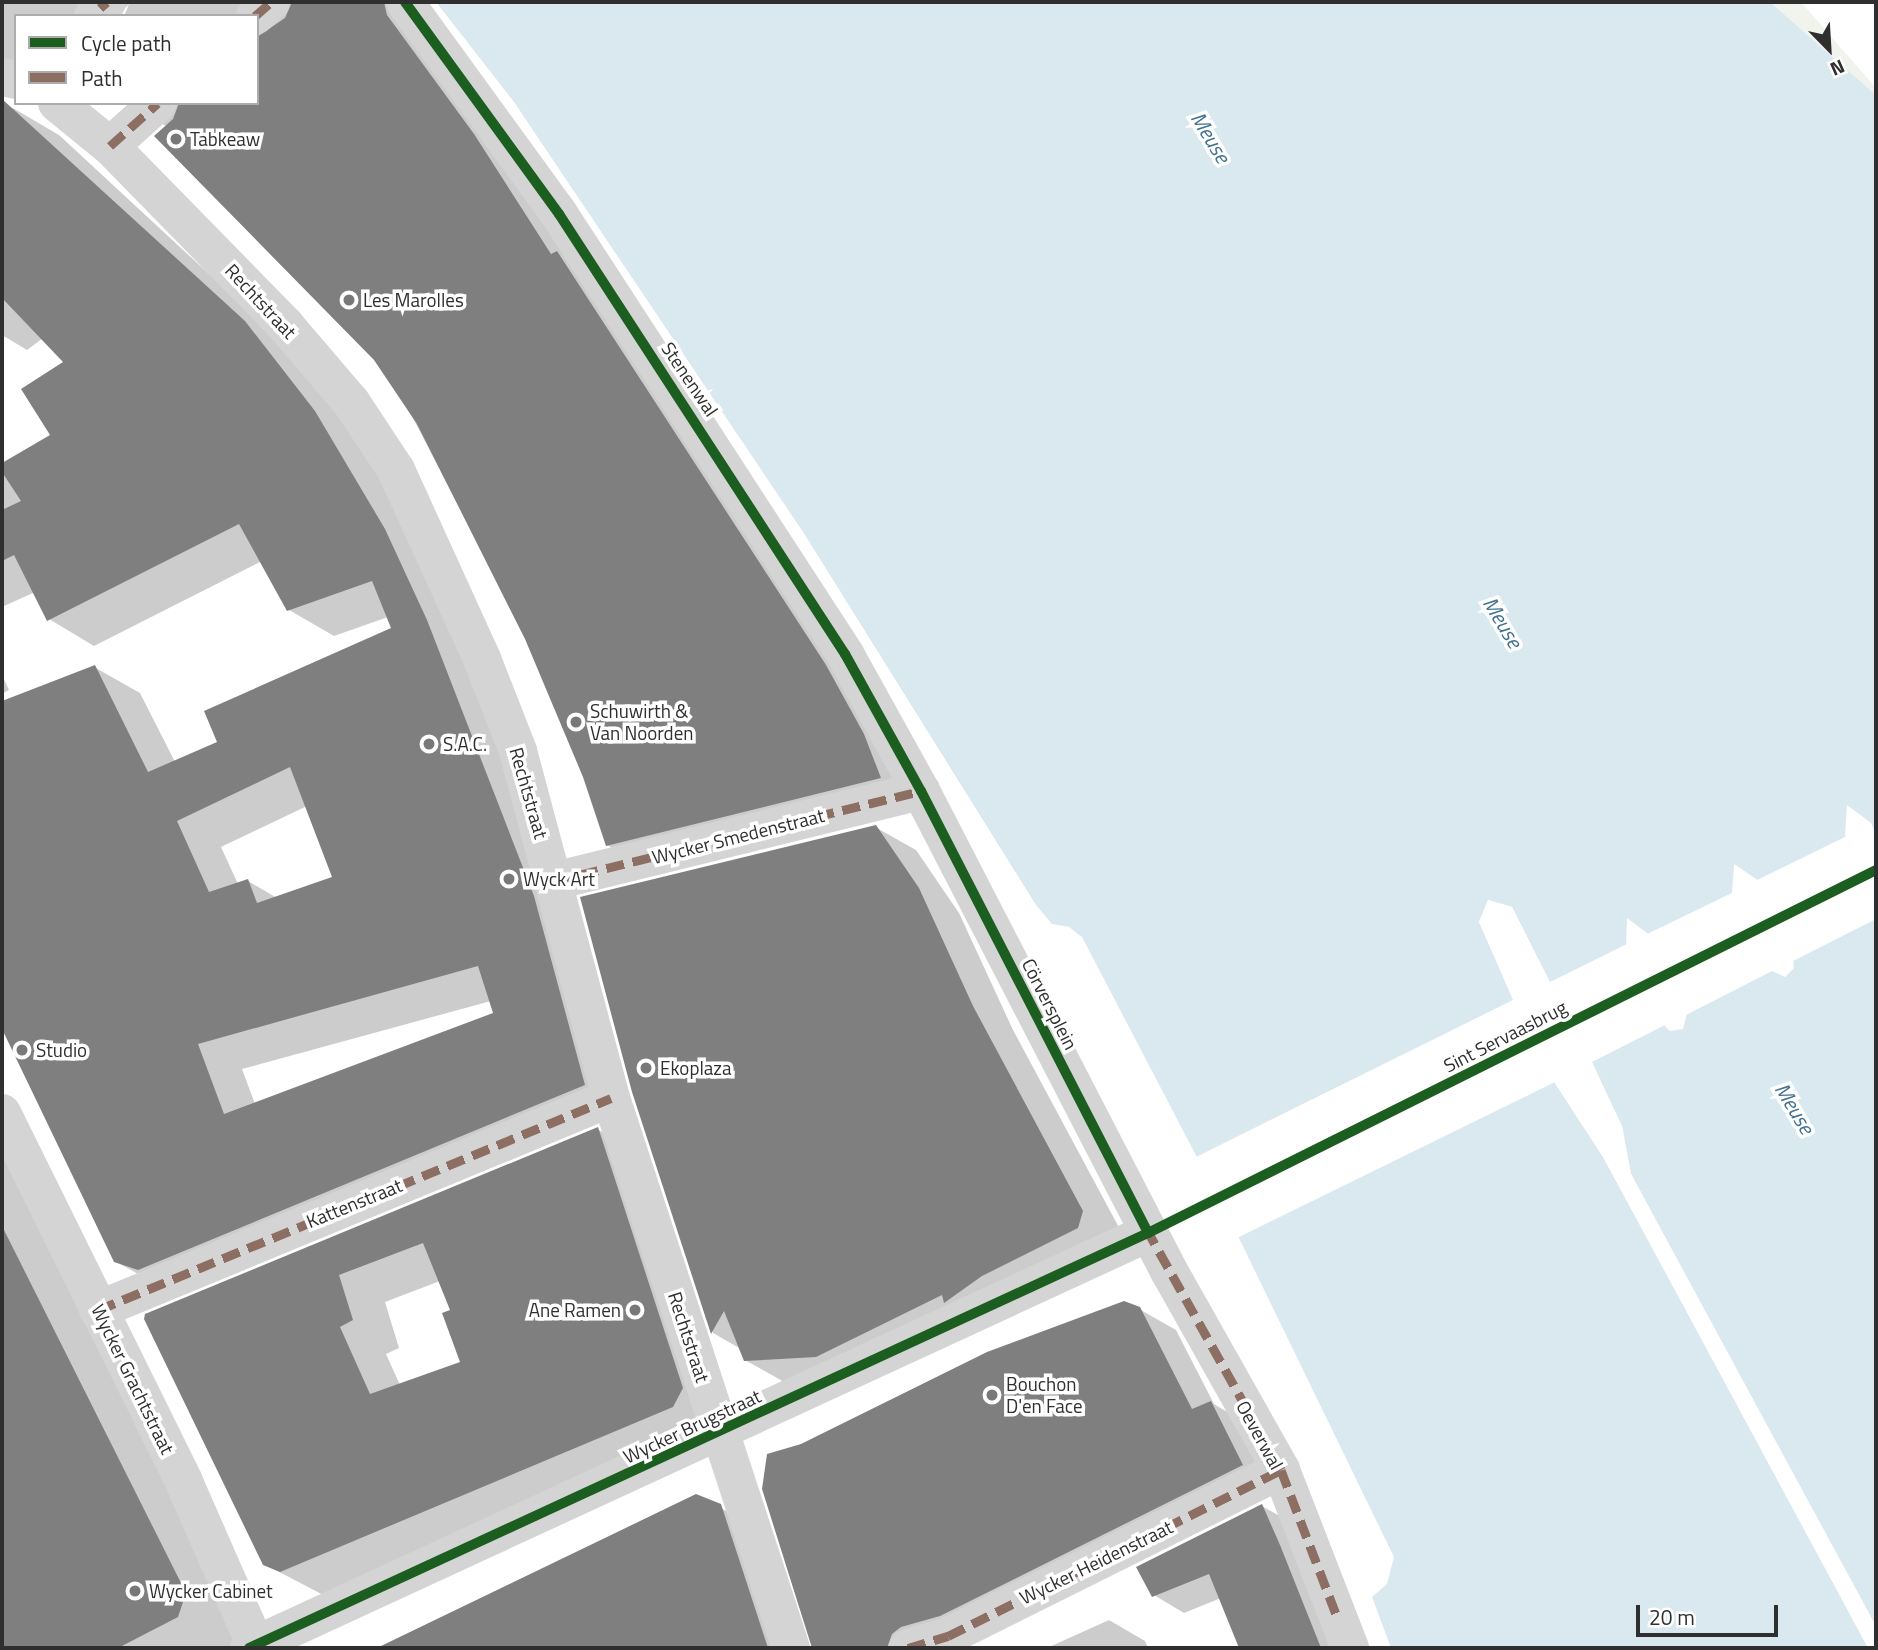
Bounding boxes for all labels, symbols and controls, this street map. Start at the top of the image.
legend [14,14,259,105]
north arrow [1794,14,1864,84]
text: Cycle path [81,27,172,59]
text: N [1826,53,1850,85]
text: Path [81,62,123,94]
water label: Meuse [1186,107,1236,167]
place label: Tabkeaw [190,128,260,150]
marker: Tabkeaw [168,131,184,147]
street label: Rechtstraat [221,259,301,343]
place label: Les Marolles [363,289,464,311]
marker: Les Marolles [341,292,357,308]
street label: Stenenwal [657,338,723,420]
water label: Meuse [1478,592,1528,652]
place label: Schuwirth & Van Noorden [590,700,693,744]
marker: Schuwirth & Van Noorden [568,714,584,730]
place label: S.A.C. [443,733,487,755]
marker: S.A.C. [421,736,437,752]
street label: Rechtstraat [505,745,553,841]
street label: Wycker Smedenstraat [649,804,827,868]
place label: Wyck Art [523,868,595,890]
marker: Wyck Art [501,871,517,887]
street label: Cörversplein [1017,955,1083,1053]
street label: Sint Servaasbrug [1440,995,1570,1077]
place label: Studio [36,1039,87,1061]
marker: Studio [14,1042,30,1058]
place label: Ekoplaza [660,1057,731,1079]
marker: Ekoplaza [638,1060,654,1076]
water label: Meuse [1770,1078,1820,1138]
street label: Kattenstraat [303,1173,405,1233]
street label: Rechtstraat [664,1289,714,1385]
place label: Ane Ramen [529,1299,621,1321]
street label: Wycker Grachtstraat [87,1300,179,1458]
marker: Ane Ramen [627,1302,643,1318]
place label: Bouchon D'en Face [1006,1373,1083,1417]
street label: Wycker Brugstraat [620,1384,764,1468]
marker: Bouchon D'en Face [984,1387,1000,1403]
street label: Oeverwal [1232,1396,1288,1474]
street label: Wycker Heidenstraat [1016,1515,1176,1609]
place label: Wycker Cabinet [149,1580,273,1602]
marker: Wycker Cabinet [127,1583,143,1599]
scale bar [1640,1590,1782,1634]
text: 20 m [1649,1601,1695,1633]

